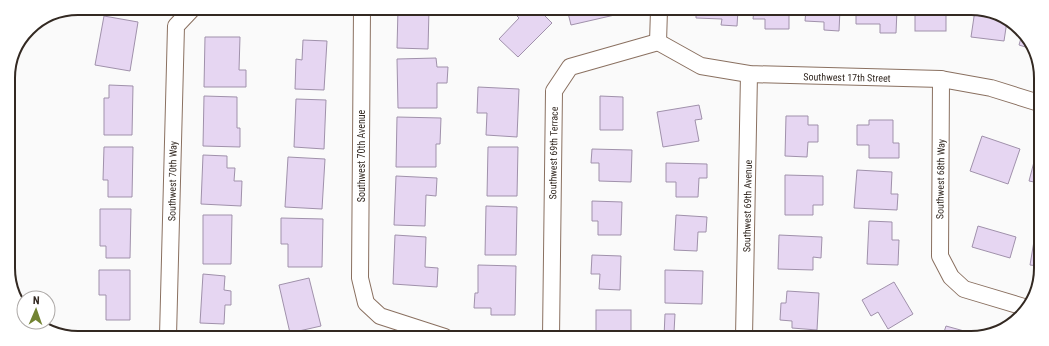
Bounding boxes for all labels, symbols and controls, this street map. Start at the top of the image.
street label: Southwest 17th Street [803,71,891,84]
street label: Southwest 69th Terrace [547,106,560,200]
street label: Southwest 70th Avenue [356,109,367,202]
street label: Southwest 68th Way [934,139,947,219]
street label: Southwest 70th Way [166,141,179,221]
street label: Southwest 69th Avenue [741,159,754,252]
north arrow [16,290,56,330]
text: N [33,294,40,307]

